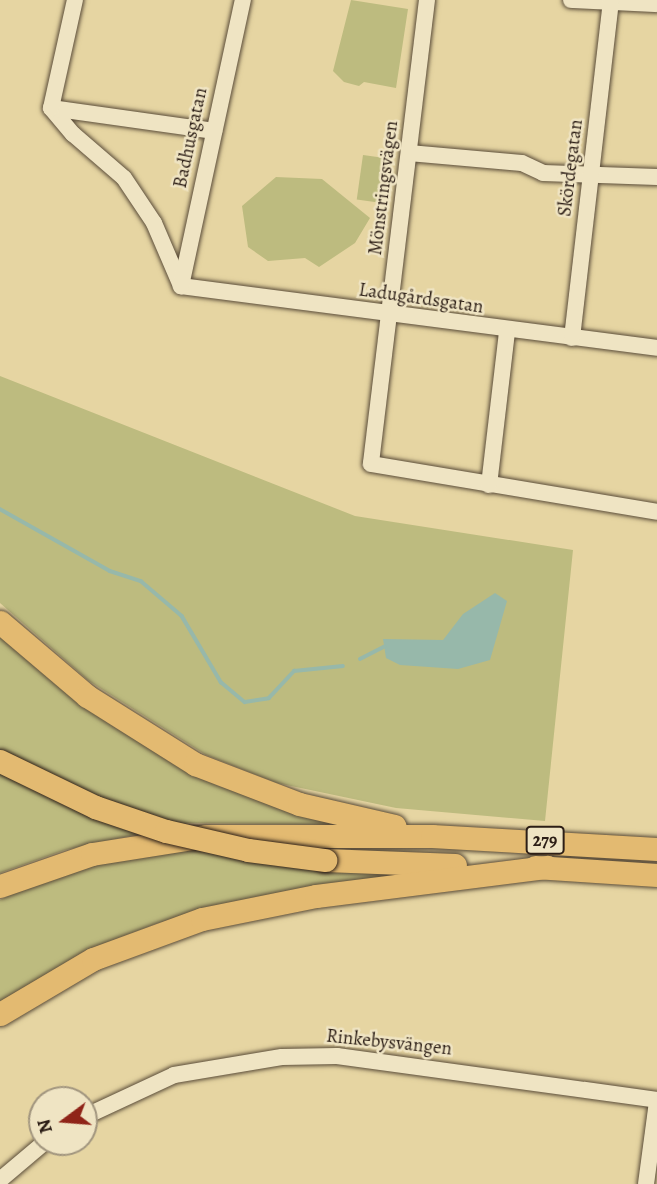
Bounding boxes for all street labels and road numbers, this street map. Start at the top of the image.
street label: Badhusgatan [169,86,213,190]
street label: Skördegatan [554,118,588,218]
street label: Mönstringsvägen [364,120,404,256]
street label: Ladugårdsgatan [357,279,485,319]
road number: 279 [524,826,566,854]
street label: Rinkebysvängen [325,1025,453,1061]

